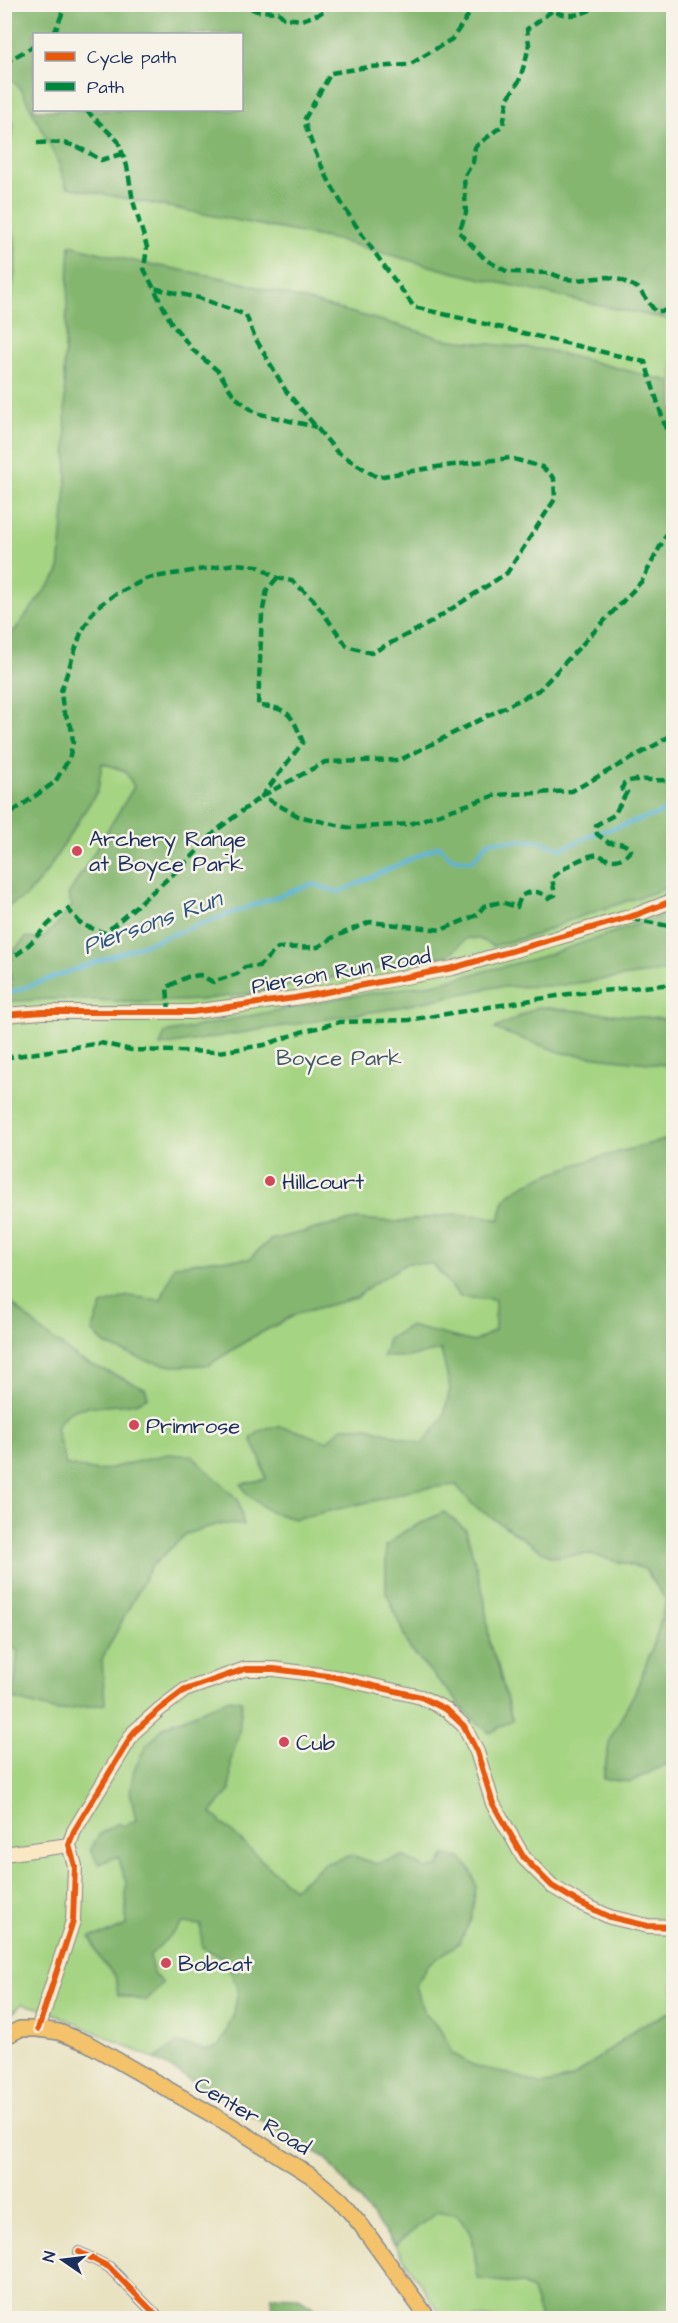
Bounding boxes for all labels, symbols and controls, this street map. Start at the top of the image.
legend [33,33,243,111]
text: Cycle path [87,45,176,71]
text: Path [87,75,124,100]
place label: Archery Range at Boyce Park [89,824,246,881]
marker: Archery Range at Boyce Park [70,844,84,858]
water label: Piersons Run [78,881,228,964]
street label: Pierson Run Road [249,940,433,1003]
park label: Boyce Park [276,1043,402,1075]
place label: Hillcourt [282,1167,364,1198]
marker: Hillcourt [263,1174,277,1188]
place label: Primrose [146,1411,240,1442]
marker: Primrose [127,1418,141,1432]
place label: Cub [296,1728,335,1759]
marker: Cub [277,1735,291,1749]
place label: Bobcat [178,1949,252,1980]
marker: Bobcat [159,1956,173,1970]
street label: Center Road [188,2069,316,2163]
north arrow [33,2230,93,2290]
text: N [38,2249,61,2264]

